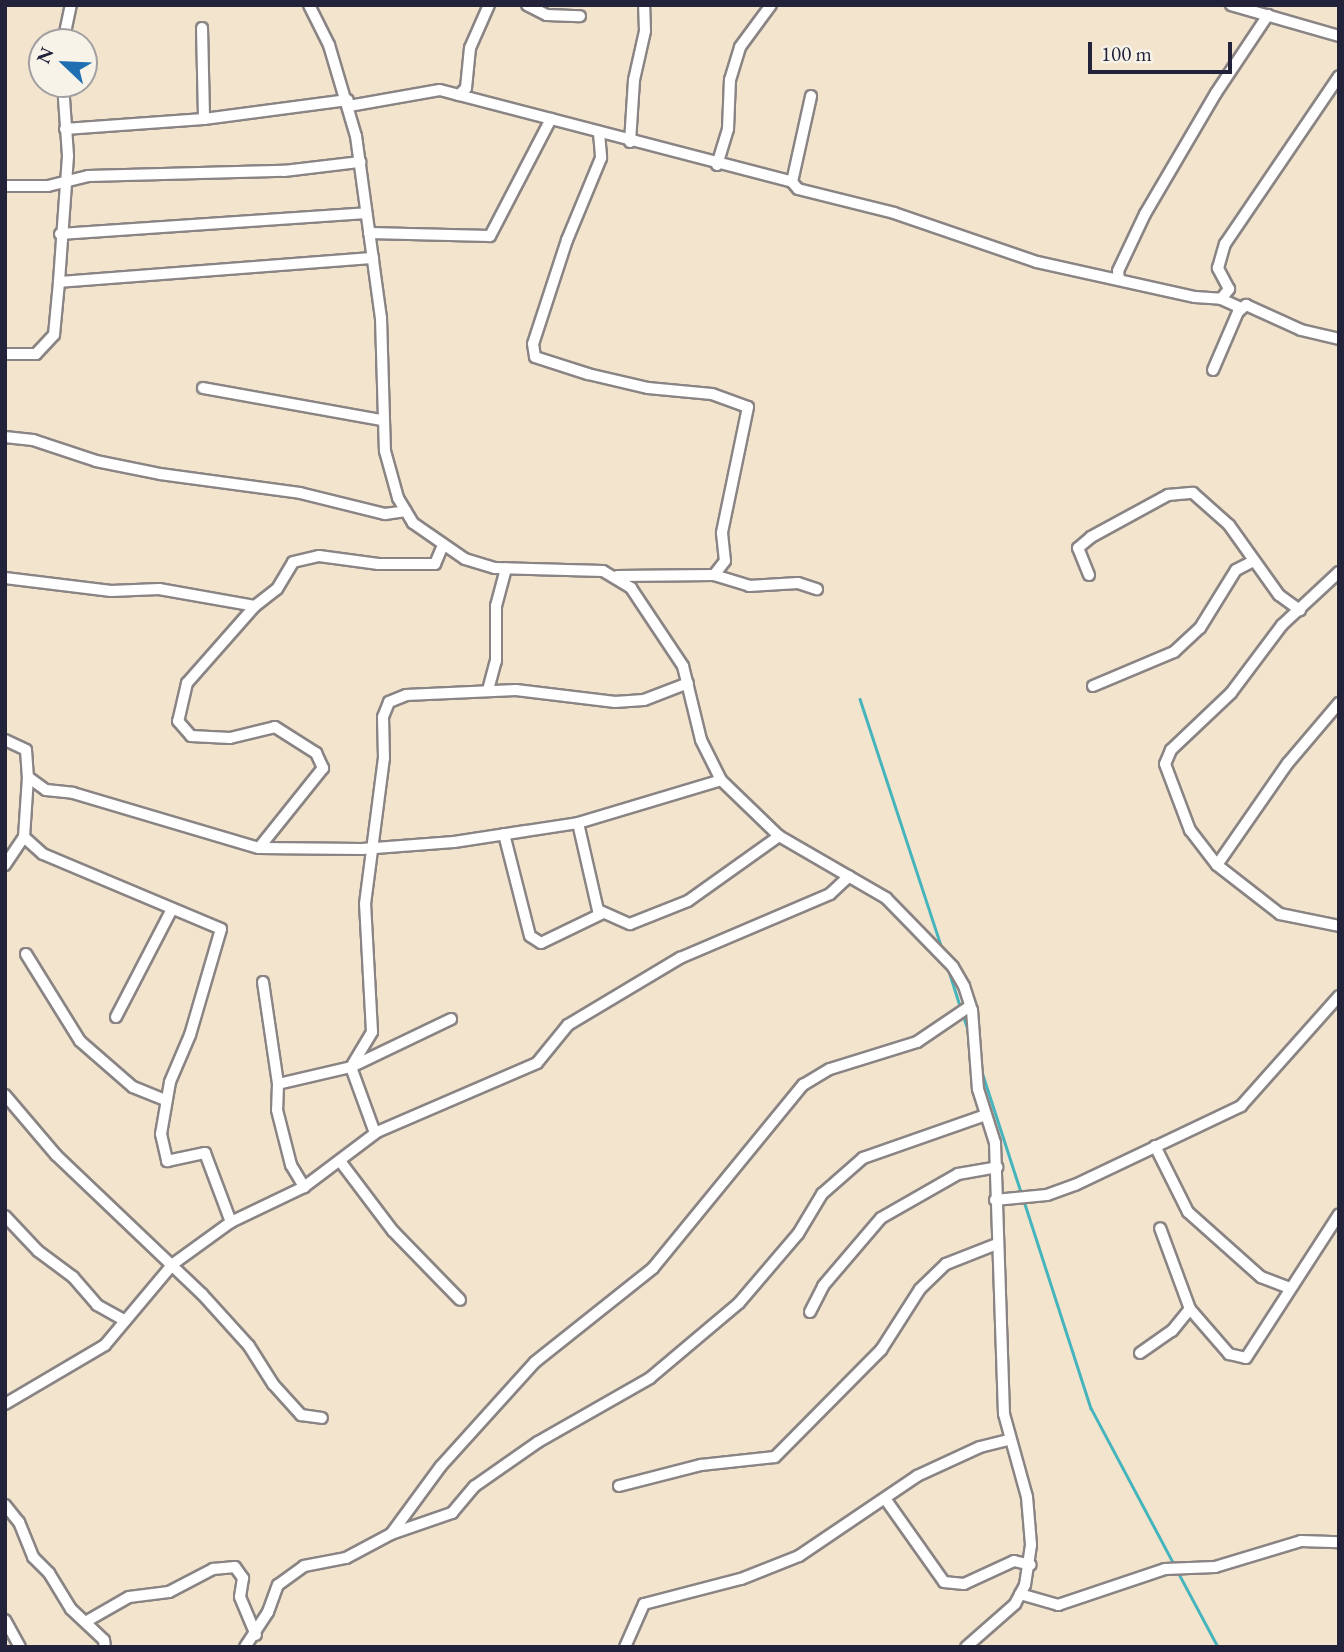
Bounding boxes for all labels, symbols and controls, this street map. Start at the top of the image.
north arrow [28,28,98,98]
scale bar [1092,28,1236,72]
text: 100 m [1101,40,1152,67]
text: N [31,43,60,67]

